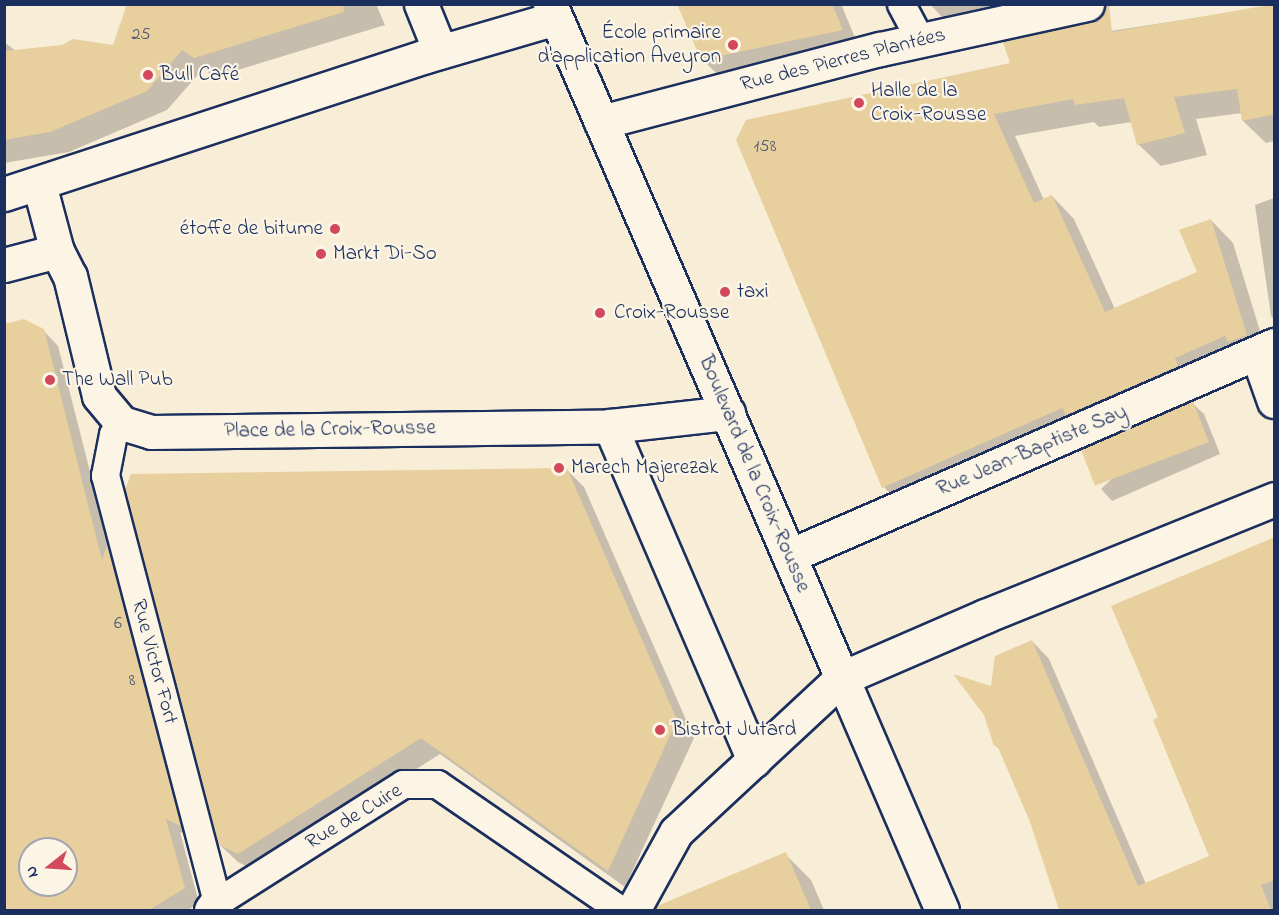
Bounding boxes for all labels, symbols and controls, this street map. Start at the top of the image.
place label: École primaire d'application Aveyron [538,20,721,70]
street label: Rue des Pierres Plantées [738,22,948,98]
house number: 25 [131,24,151,46]
marker: École primaire d'application Aveyron [726,38,740,52]
place label: Bull Café [160,62,239,88]
marker: Bull Café [141,68,155,82]
place label: Halle de la Croix-Rousse [871,78,986,128]
marker: Halle de la Croix-Rousse [852,96,866,110]
house number: 158 [754,136,776,158]
place label: étoffe de bitume [180,216,323,242]
marker: étoffe de bitume [328,222,342,236]
place label: Markt Di-So [333,241,437,267]
marker: Markt Di-So [314,247,328,261]
place label: taxi [737,279,769,305]
marker: taxi [718,285,732,299]
place label: Croix-Rousse [614,300,729,326]
marker: Croix-Rousse [591,304,609,322]
street label: Boulevard de la Croix-Rousse [693,352,815,596]
place label: The Wall Pub [62,367,173,393]
marker: The Wall Pub [43,373,57,387]
street label: Rue Jean-Baptiste Say [933,400,1131,502]
street label: Place de la Croix-Rousse [224,416,436,444]
place label: Marech Majerezak [571,455,719,481]
marker: Marech Majerezak [552,461,566,475]
street label: Rue Victor Fort [125,597,183,727]
house number: 6 [114,613,122,635]
house number: 8 [129,670,135,692]
place label: Bistrot Jutard [672,717,796,743]
marker: Bistrot Jutard [653,723,667,737]
street label: Rue de Cuire [301,778,407,856]
north arrow [18,837,78,897]
text: N [20,863,46,880]

